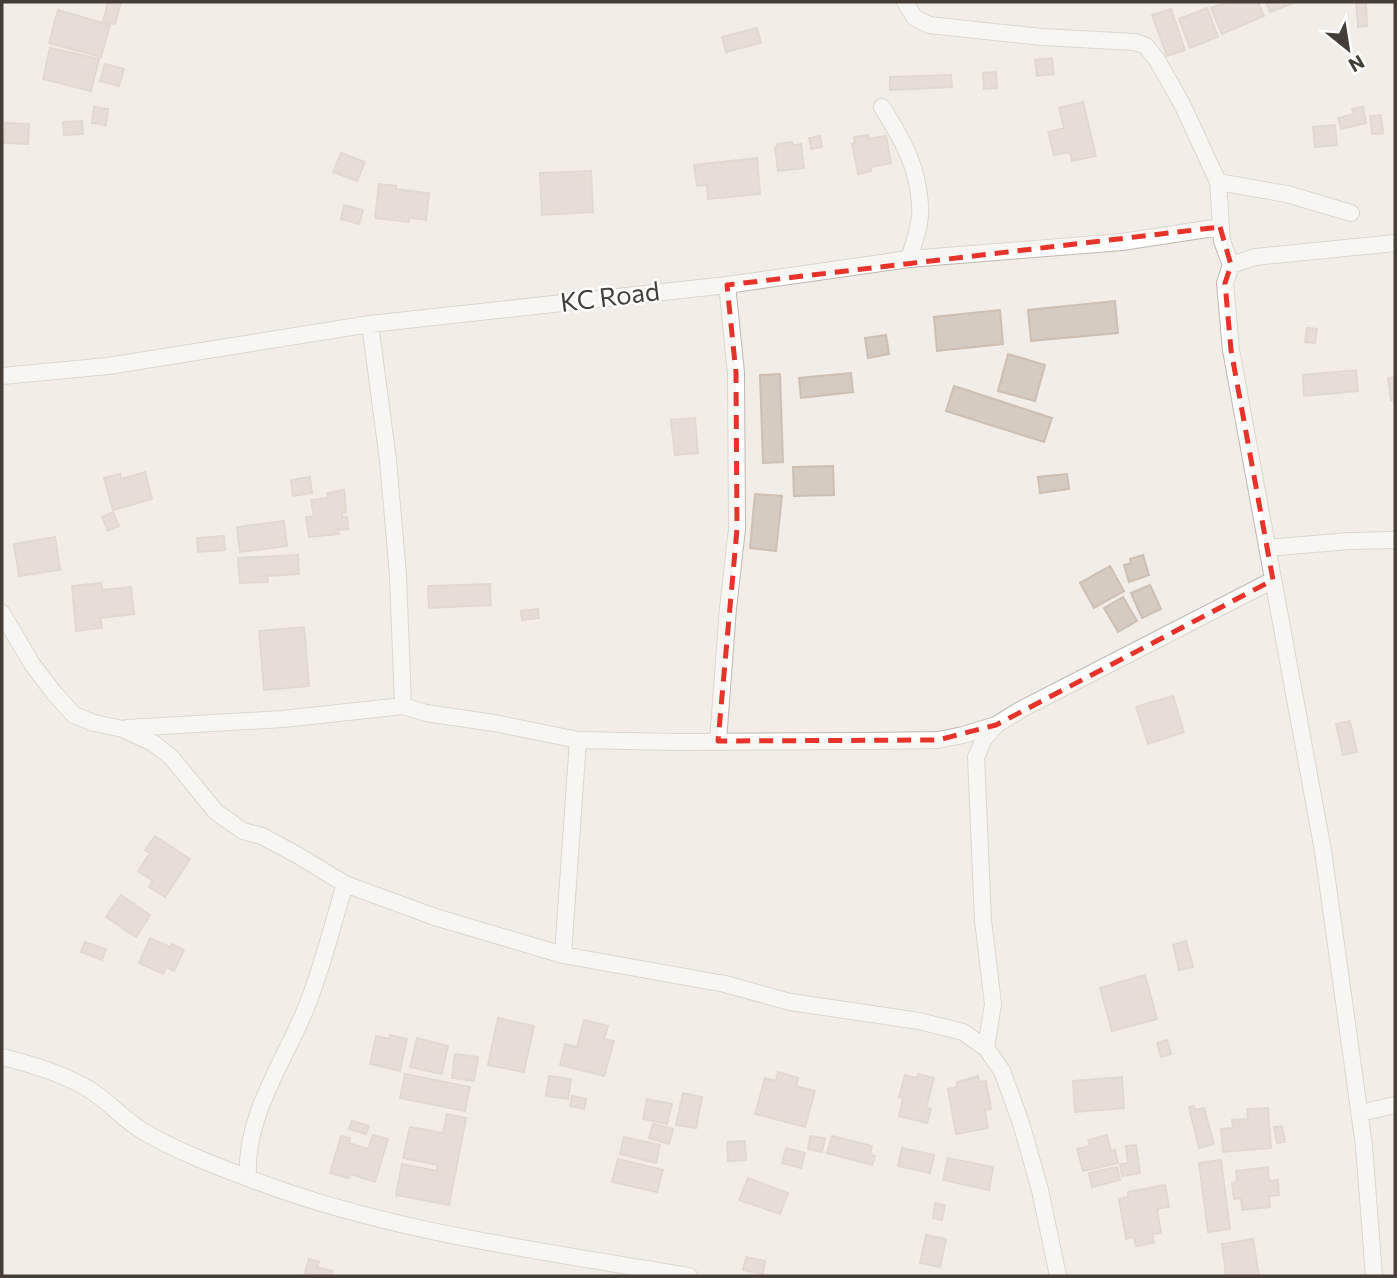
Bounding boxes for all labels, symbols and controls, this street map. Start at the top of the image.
north arrow [1313,14,1383,84]
text: N [1345,51,1369,78]
street label: KC Road [558,274,661,317]

